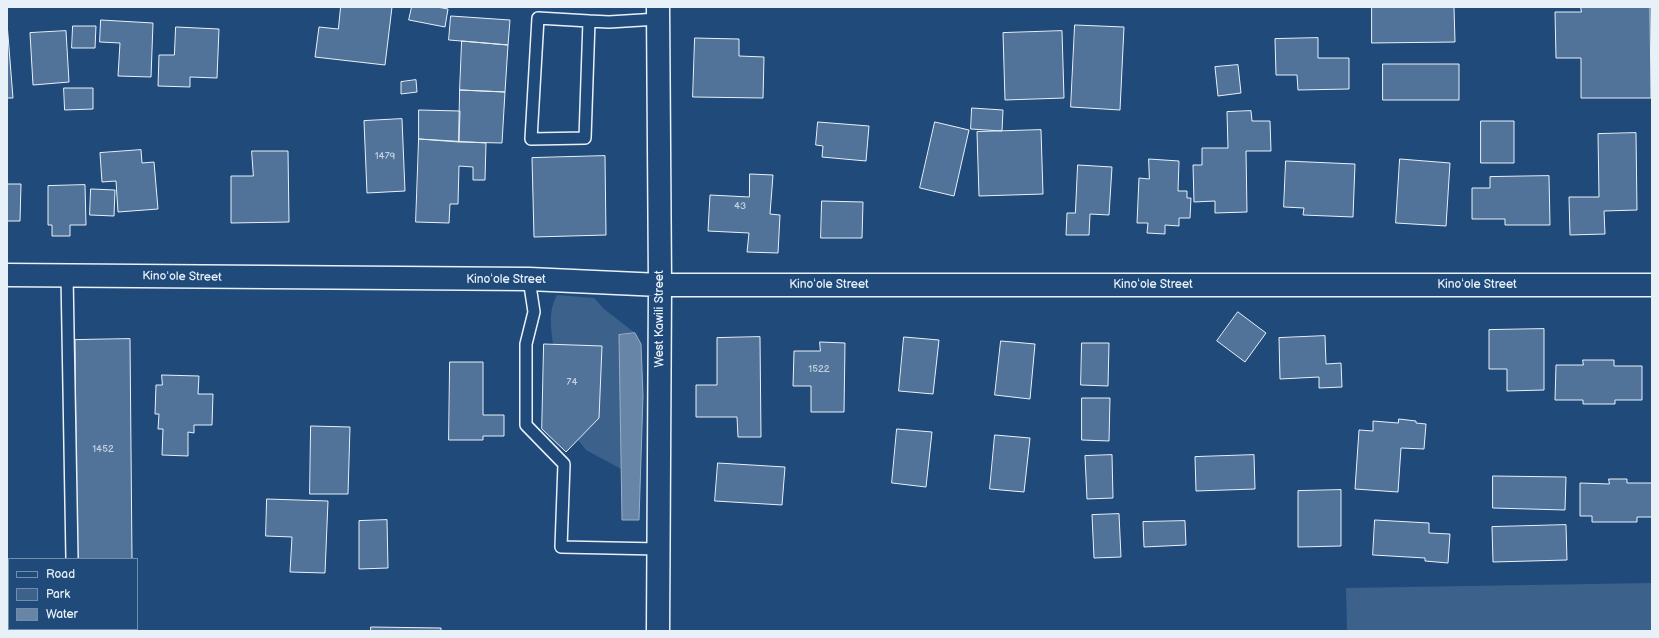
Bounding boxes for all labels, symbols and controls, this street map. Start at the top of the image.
house number: 1479 [375,150,395,162]
house number: 43 [734,200,746,212]
street label: Kinoʻole Street [142,269,222,285]
street label: West Kawili Street [653,270,667,368]
street label: Kinoʻole Street [466,273,546,287]
street label: Kinoʻole Street [789,278,869,292]
street label: Kinoʻole Street [1113,278,1193,292]
street label: Kinoʻole Street [1437,278,1517,292]
house number: 1522 [808,363,830,375]
house number: 74 [566,376,578,388]
house number: 1452 [92,443,114,455]
legend [8,558,138,630]
text: Road [46,567,75,582]
text: Park [46,587,70,602]
text: Water [46,607,78,622]

